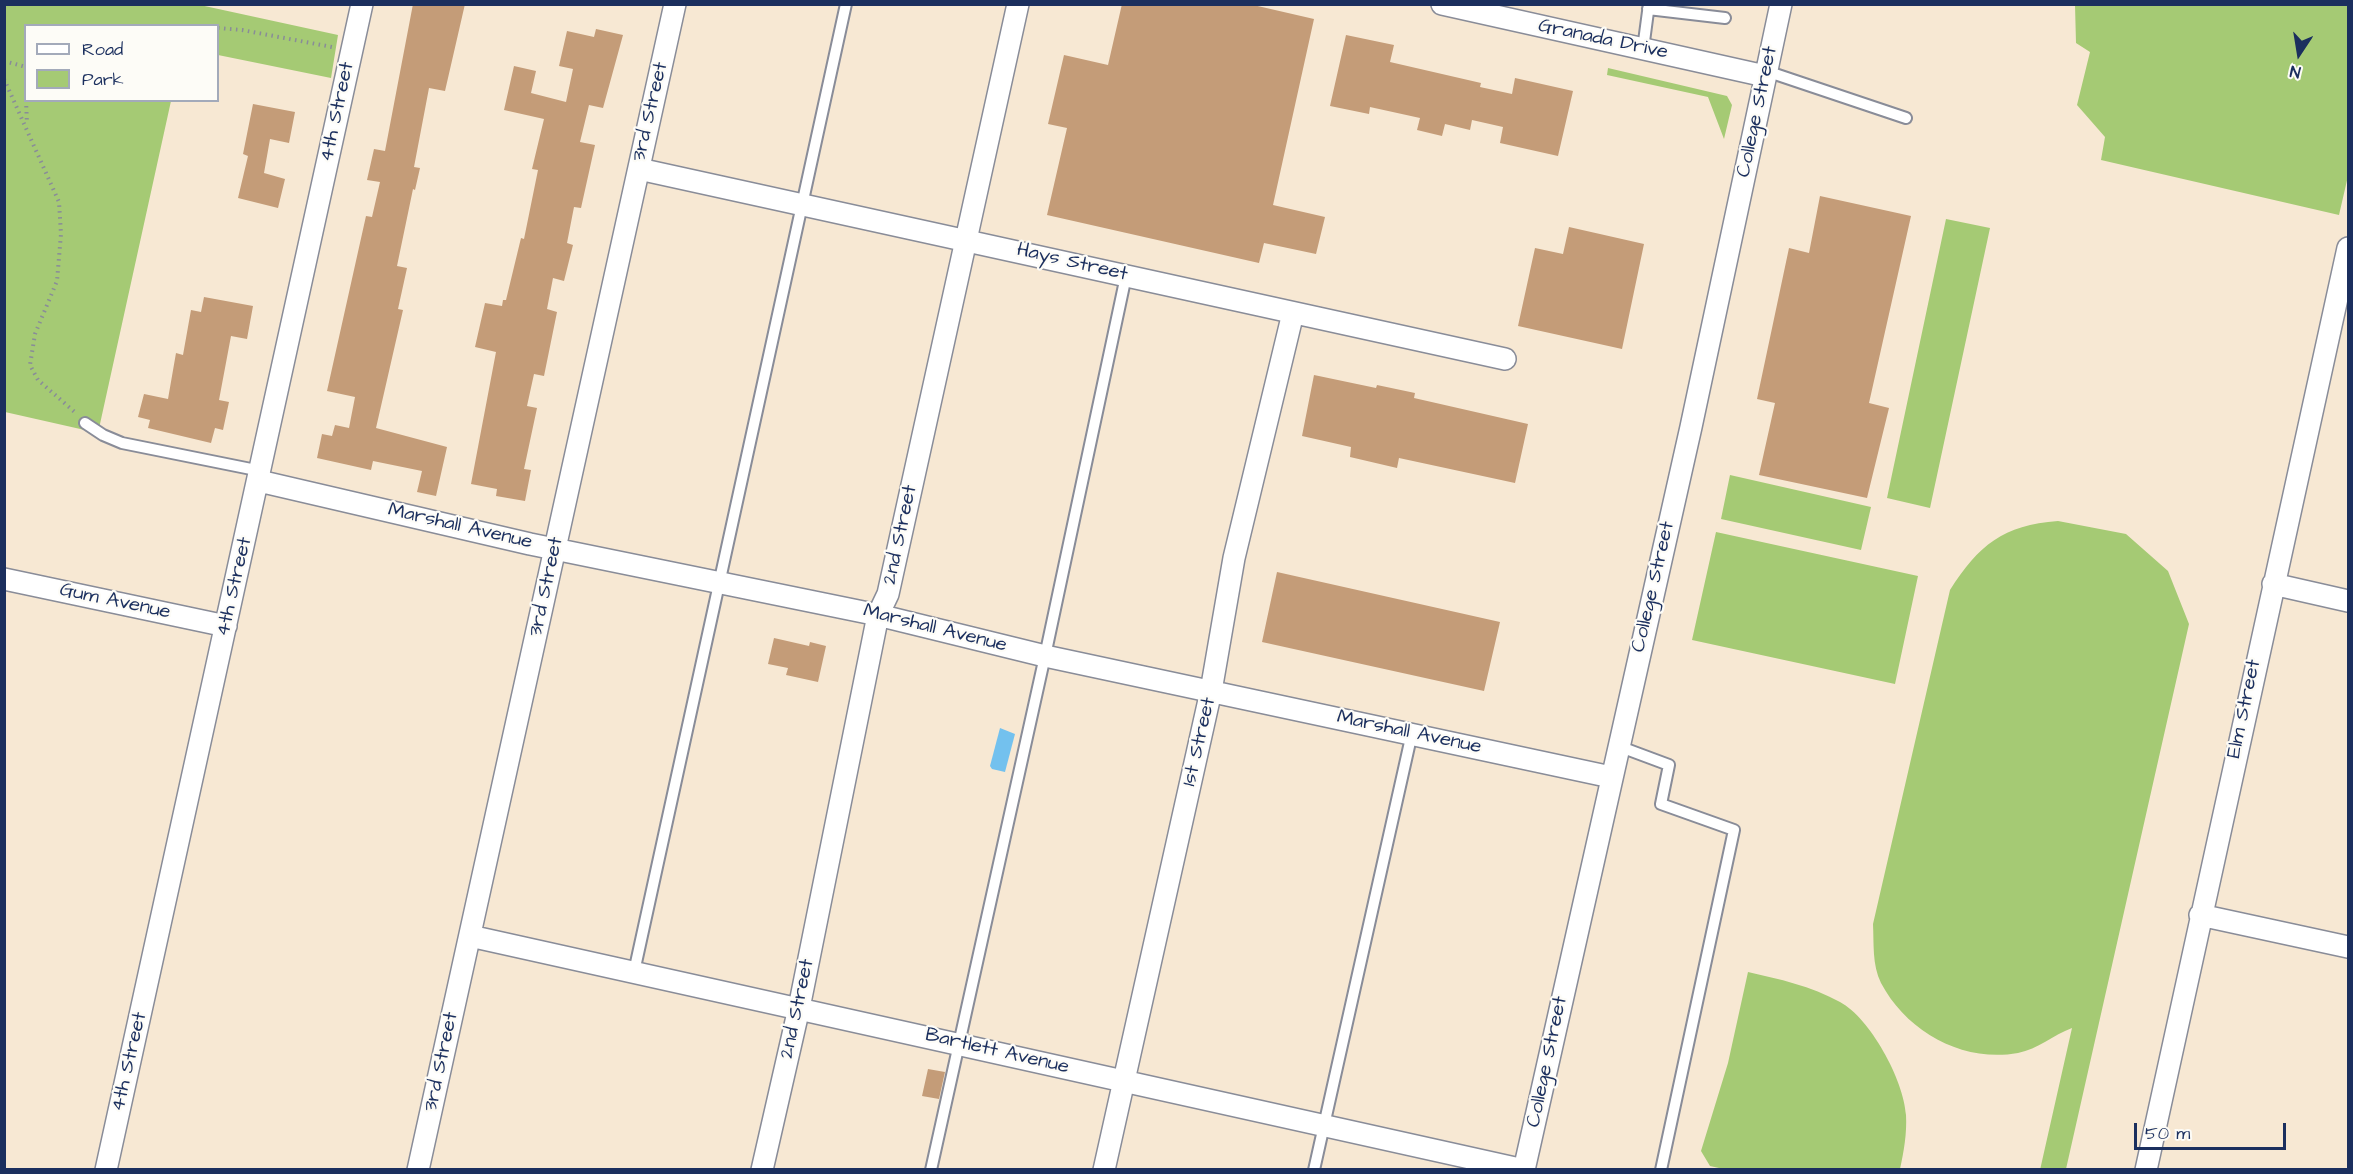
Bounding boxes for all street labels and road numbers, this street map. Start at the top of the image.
street label: Granada Drive [1536,15,1670,65]
street label: College Street [1732,44,1784,180]
street label: 4th Street [316,60,360,164]
street label: 3rd Street [628,60,674,164]
street label: Hays Street [1014,239,1130,287]
street label: 2nd Street [879,483,923,587]
street label: Marshall Avenue [386,499,534,555]
street label: College Street [1627,519,1681,655]
street label: 4th Street [212,535,258,639]
street label: 3rd Street [525,535,569,639]
street label: Gum Avenue [57,579,173,625]
street label: Marshall Avenue [861,600,1009,658]
street label: Elm Street [2223,657,2267,761]
street label: 1st Street [1178,695,1222,789]
street label: Marshall Avenue [1335,706,1483,760]
street label: 2nd Street [776,957,820,1061]
street label: College Street [1522,994,1574,1130]
street label: 4th Street [107,1010,153,1114]
street label: 3rd Street [420,1010,464,1114]
street label: Bartlett Avenue [923,1024,1071,1080]

